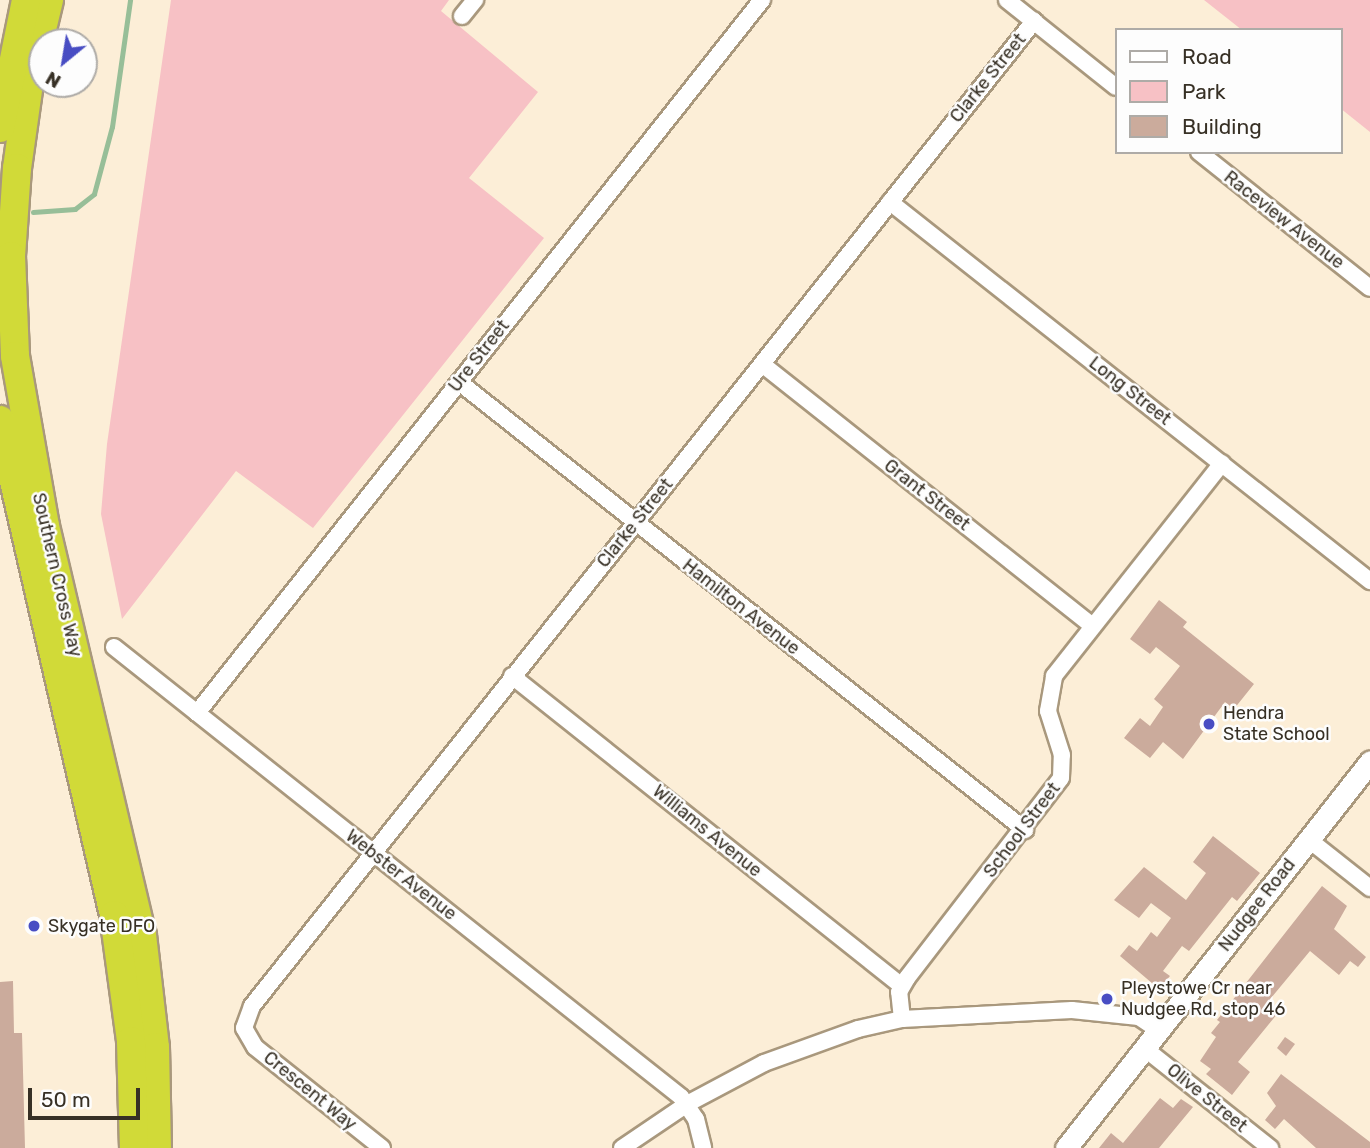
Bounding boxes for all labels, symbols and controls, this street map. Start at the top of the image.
north arrow [28,28,98,98]
legend [1114,28,1342,154]
street label: Clarke Street [945,29,1031,127]
text: Road [1182,44,1232,69]
text: N [42,67,65,93]
text: Park [1182,79,1226,104]
text: Building [1182,114,1262,139]
street label: Raceview Avenue [1219,166,1349,274]
street label: Ure Street [444,316,514,396]
street label: Long Street [1085,352,1175,430]
street label: Grant Street [880,455,974,535]
street label: Clarke Street [592,474,678,572]
street label: Southern Cross Way [28,491,86,659]
street label: Hamilton Avenue [678,554,804,660]
place label: Hendra State School [1223,703,1330,746]
marker: Hendra State School [1201,716,1217,732]
street label: School Street [979,778,1065,882]
street label: Williams Avenue [648,780,766,882]
street label: Webster Avenue [341,825,461,925]
street label: Nudgee Road [1214,854,1300,956]
place label: Skygate DFO [48,915,155,937]
marker: Skygate DFO [26,918,42,934]
place label: Pleystowe Cr near Nudgee Rd, stop 46 [1121,978,1285,1020]
marker: Pleystowe Cr near Nudgee Rd, stop 46 [1099,991,1115,1007]
street label: Crescent Way [259,1047,361,1135]
street label: Olive Street [1162,1059,1252,1137]
scale bar [32,1074,144,1118]
text: 50 m [41,1087,91,1112]

